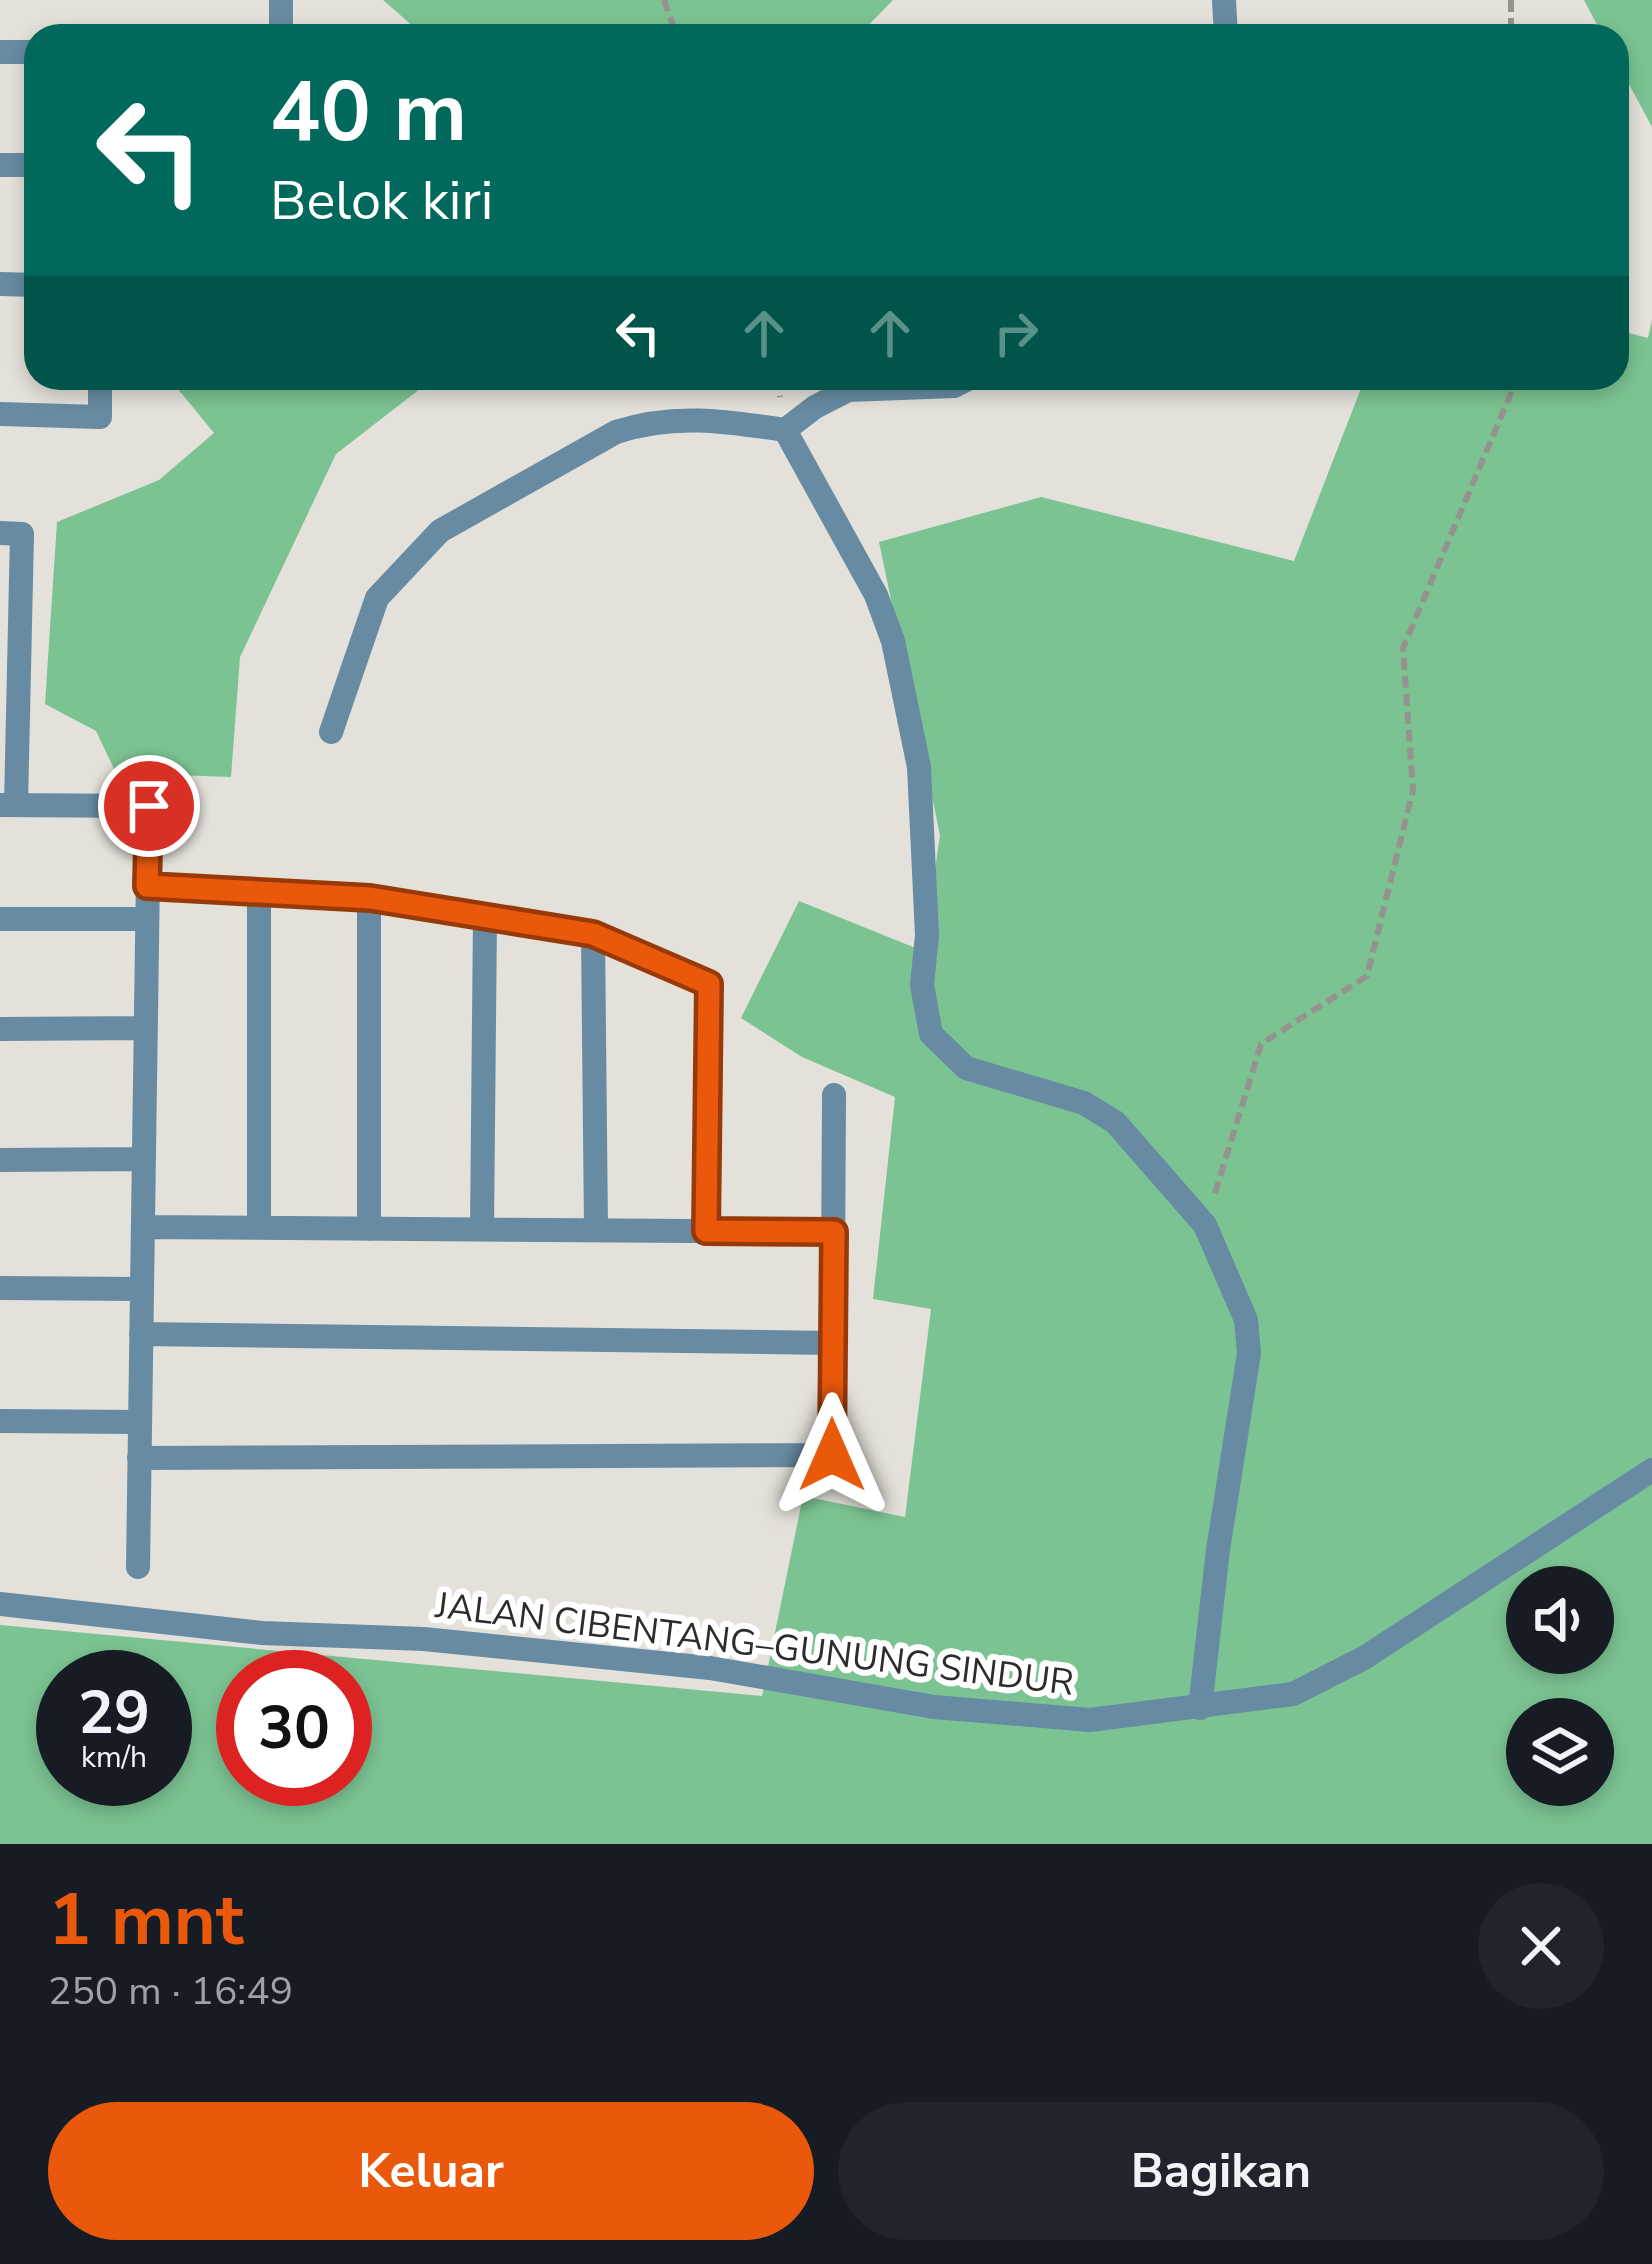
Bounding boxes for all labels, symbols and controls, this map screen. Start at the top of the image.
text: 40 m [270,55,467,170]
icon: left [72,72,228,228]
text: Belok kiri [270,164,493,238]
icon: left [605,300,671,366]
icon: ahead [731,300,797,366]
icon: ahead [857,300,923,366]
icon: right [983,300,1049,366]
pin [98,755,200,857]
icon: arrive [116,773,182,839]
position arrow [769,1392,895,1518]
map controls [1506,1566,1614,1806]
button: sound [1506,1566,1614,1674]
street label: JALAN CIBENTANG–GUNUNG SINDUR [432,1581,1077,1708]
speed limit sign: 30 [216,1650,372,1806]
text: 29 [78,1672,150,1754]
button: layers [1506,1698,1614,1806]
text: km/h [81,1737,147,1778]
text: 1 mnt [48,1871,244,1969]
button: close [1478,1883,1604,2009]
text: 250 m · 16:49 [48,1965,293,2018]
button: Keluar [48,2102,814,2240]
button: Bagikan [838,2102,1604,2240]

